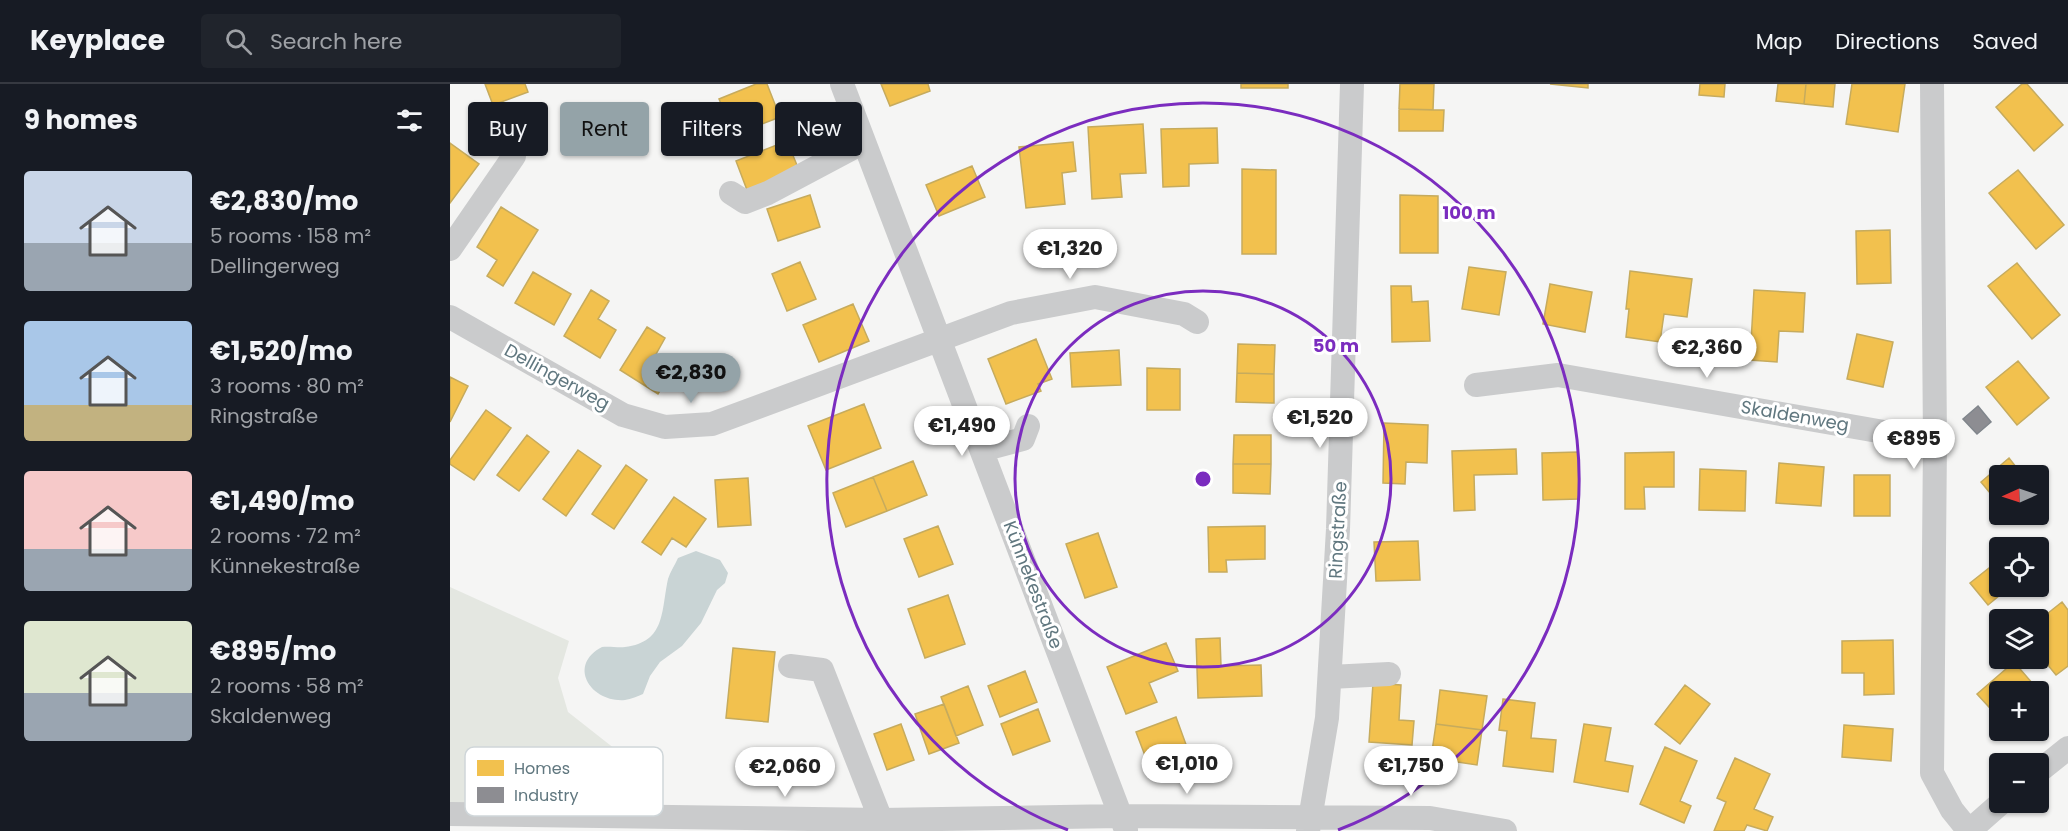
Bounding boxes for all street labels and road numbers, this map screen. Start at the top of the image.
street label: Dellingerweg [500,337,614,416]
street label: Skaldenweg [1739,394,1851,437]
street label: Ringstraße [1322,481,1353,579]
street label: Künnekestraße [998,517,1069,652]

